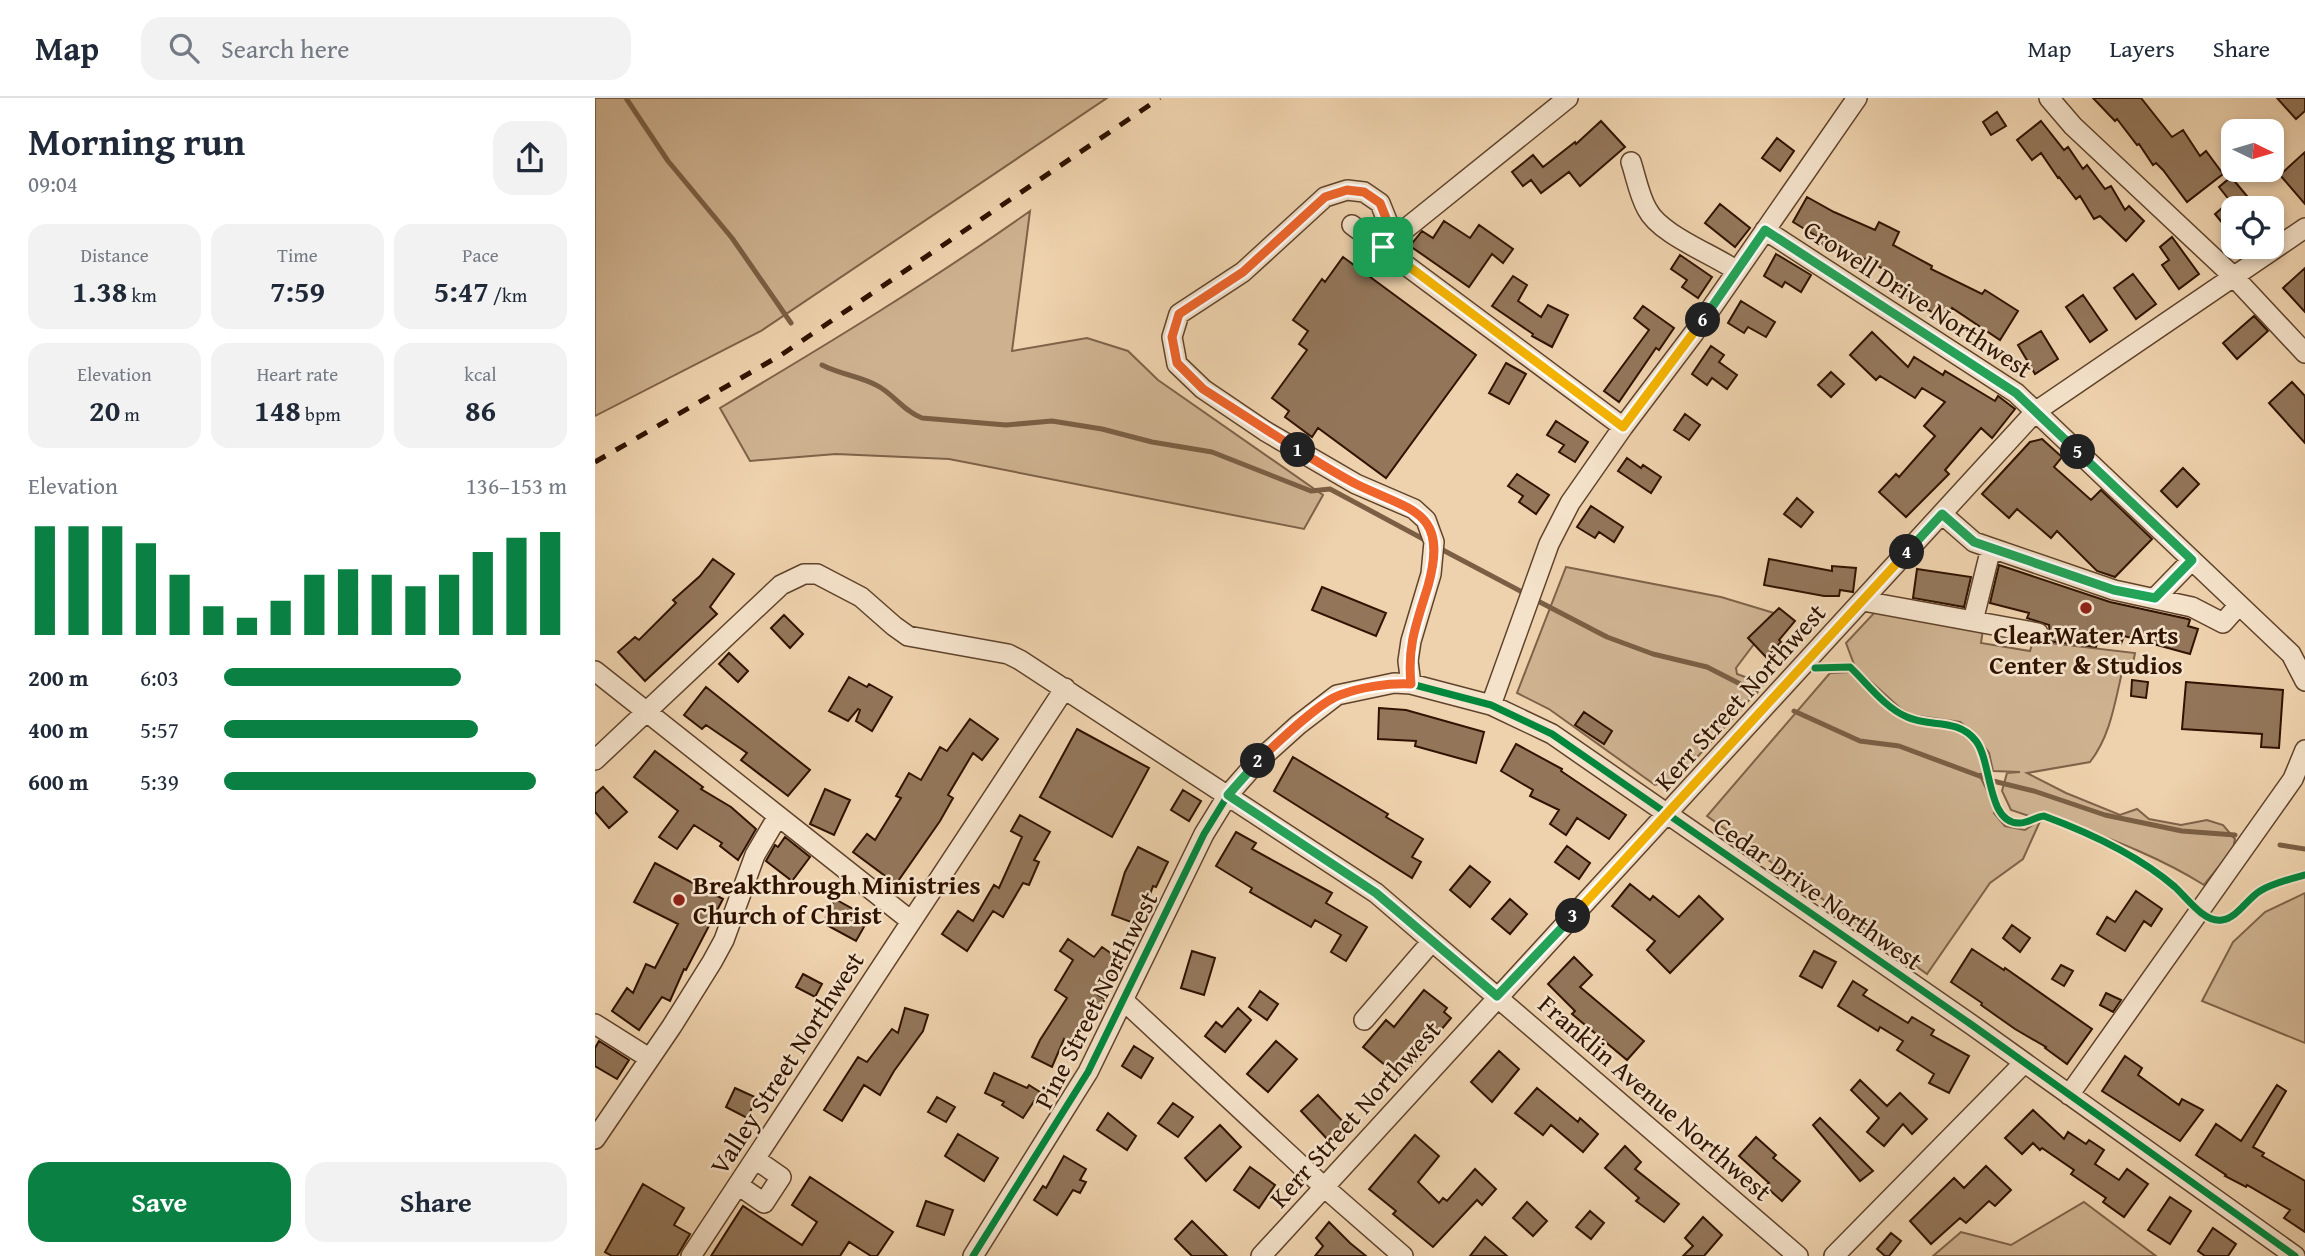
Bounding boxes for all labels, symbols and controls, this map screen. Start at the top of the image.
search box [141,17,631,80]
text: Map [35,24,99,72]
icon: search [165,29,203,67]
text: Search here [221,29,349,68]
text: Map [2028,31,2071,66]
text: Layers [2109,31,2175,66]
text: Share [2213,31,2270,66]
text: Morning run [28,113,245,169]
north arrow [2221,119,2284,182]
map controls [2221,119,2284,259]
button: share [493,121,567,195]
text: 09:04 [28,167,78,200]
button: locate [2221,196,2284,259]
street label: Crowell Drive Northwest [1796,210,2041,387]
pin [1353,217,1413,277]
icon: arrive [1364,228,1402,266]
text: Distance [80,241,149,269]
text: Time [277,241,318,269]
text: Pace [462,241,499,269]
text: 1.38 [72,269,127,313]
text: 7:59 [270,269,325,313]
text: 5:47 [434,269,489,313]
text: km [127,281,157,309]
text: /km [489,281,527,309]
pin: 6 [1685,302,1721,338]
text: 6 [1698,305,1707,333]
text: Elevation [77,360,152,388]
text: Heart rate [257,360,338,388]
text: kcal [464,360,497,388]
text: 20 [89,388,120,432]
text: 148 [254,388,301,432]
text: 86 [465,388,496,432]
text: m [120,400,140,428]
text: bpm [301,400,341,428]
pin: 1 [1281,432,1315,468]
pin: 5 [2061,434,2095,470]
text: 1 [1293,435,1302,463]
text: 5 [2073,437,2082,465]
text: Elevation [28,469,118,502]
text: 136–153 m [466,469,567,502]
pin: 4 [1889,534,1925,570]
text: 4 [1902,537,1911,565]
street label: Kerr Street Northwest [1645,594,1835,799]
marker: ClearWater Arts Center & Studios [2078,600,2094,616]
place label: ClearWater Arts Center & Studios [1989,615,2183,684]
text: 200 m [28,661,89,694]
text: 6:03 [140,661,179,694]
text: 400 m [28,713,89,746]
text: 5:57 [140,713,179,746]
pin: 2 [1241,744,1275,778]
text: 2 [1253,746,1262,774]
text: 600 m [28,765,89,798]
text: 5:39 [140,765,179,798]
street label: Cedar Drive Northwest [1706,806,1931,980]
place label: Breakthrough Ministries Church of Christ [693,865,981,934]
street label: Pine Street Northwest [1024,884,1167,1115]
marker: Breakthrough Ministries Church of Christ [671,892,687,908]
pin: 3 [1555,898,1591,934]
text: 3 [1568,901,1577,929]
street label: Valley Street Northwest [700,943,874,1182]
street label: Franklin Avenue Northwest [1530,985,1781,1210]
street label: Kerr Street Northwest [1260,1011,1450,1216]
button: Save [28,1162,291,1242]
button: Share [305,1162,567,1242]

